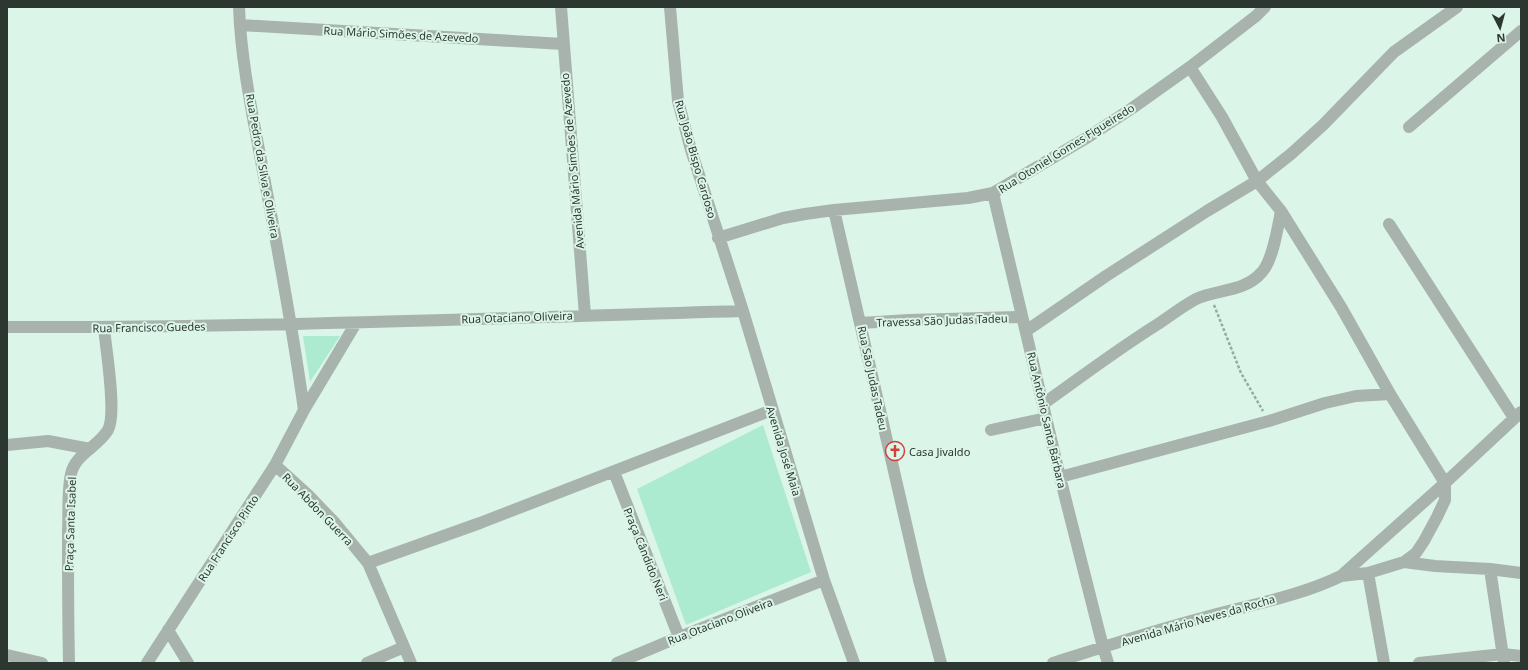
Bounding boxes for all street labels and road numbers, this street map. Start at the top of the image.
street label: Rua Mário Simões de Azevedo [323,22,479,46]
street label: Avenida Mário Simões de Azevedo [557,72,587,250]
street label: Rua Pedro da Silva e Oliveira [243,92,283,240]
street label: Rua João Bispo Cardoso [672,98,720,220]
street label: Rua Otoniel Gomes Figueiredo [995,100,1137,196]
street label: Rua Otaciano Oliveira [461,308,573,326]
street label: Travessa São Judas Tadeu [876,310,1008,330]
street label: Rua Francisco Guedes [92,319,206,335]
street label: Rua São Judas Tadeu [855,324,891,432]
street label: Rua Antônio Santa Bárbara [1024,350,1070,490]
street label: Avenida José Maia [763,404,805,498]
street label: Rua Abdon Guerra [279,469,357,549]
street label: Praça Santa Isabel [61,477,79,571]
street label: Rua Francisco Pinto [194,491,262,584]
street label: Praça Cândido Neri [620,505,672,603]
street label: Avenida Mário Neves da Rocha [1119,591,1277,649]
street label: Rua Otaciano Oliveira [665,594,775,648]

